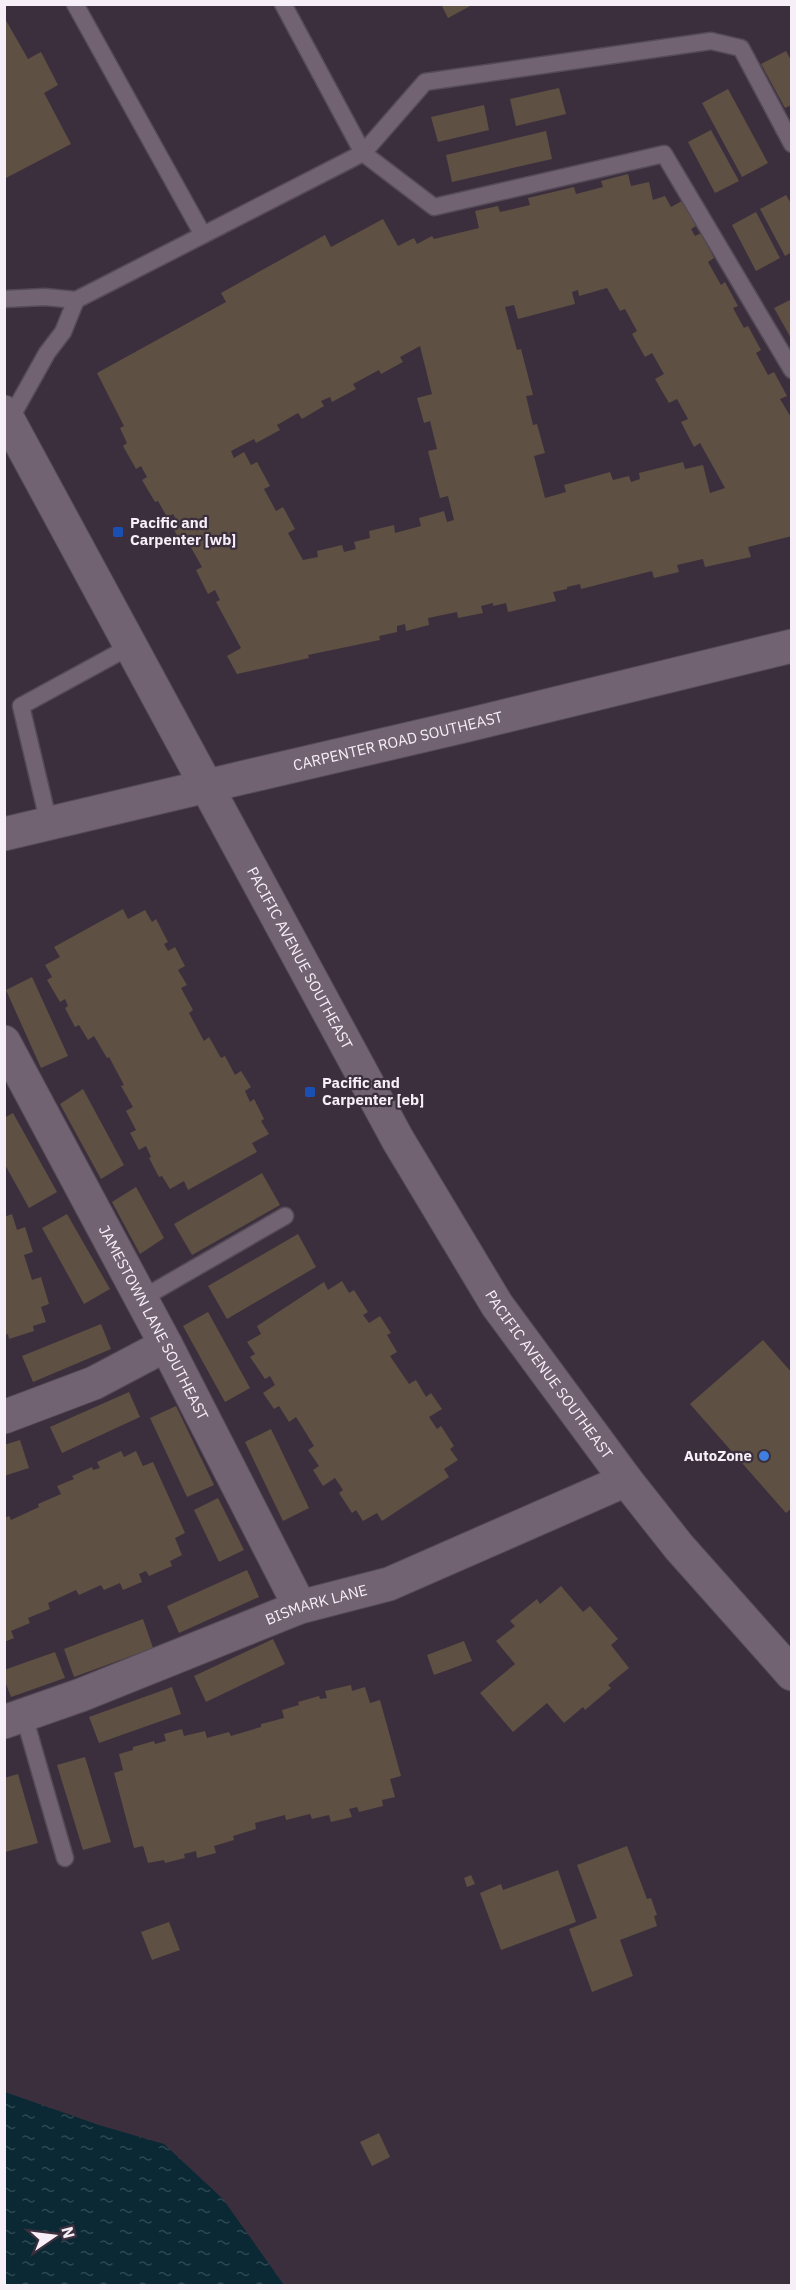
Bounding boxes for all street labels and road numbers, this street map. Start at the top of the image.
street label: CARPENTER ROAD SOUTHEAST [291,707,505,775]
street label: PACIFIC AVENUE SOUTHEAST [243,863,357,1053]
street label: JAMESTOWN LANE SOUTHEAST [95,1222,213,1424]
street label: PACIFIC AVENUE SOUTHEAST [481,1287,618,1463]
street label: BISMARK LANE [262,1580,369,1629]

